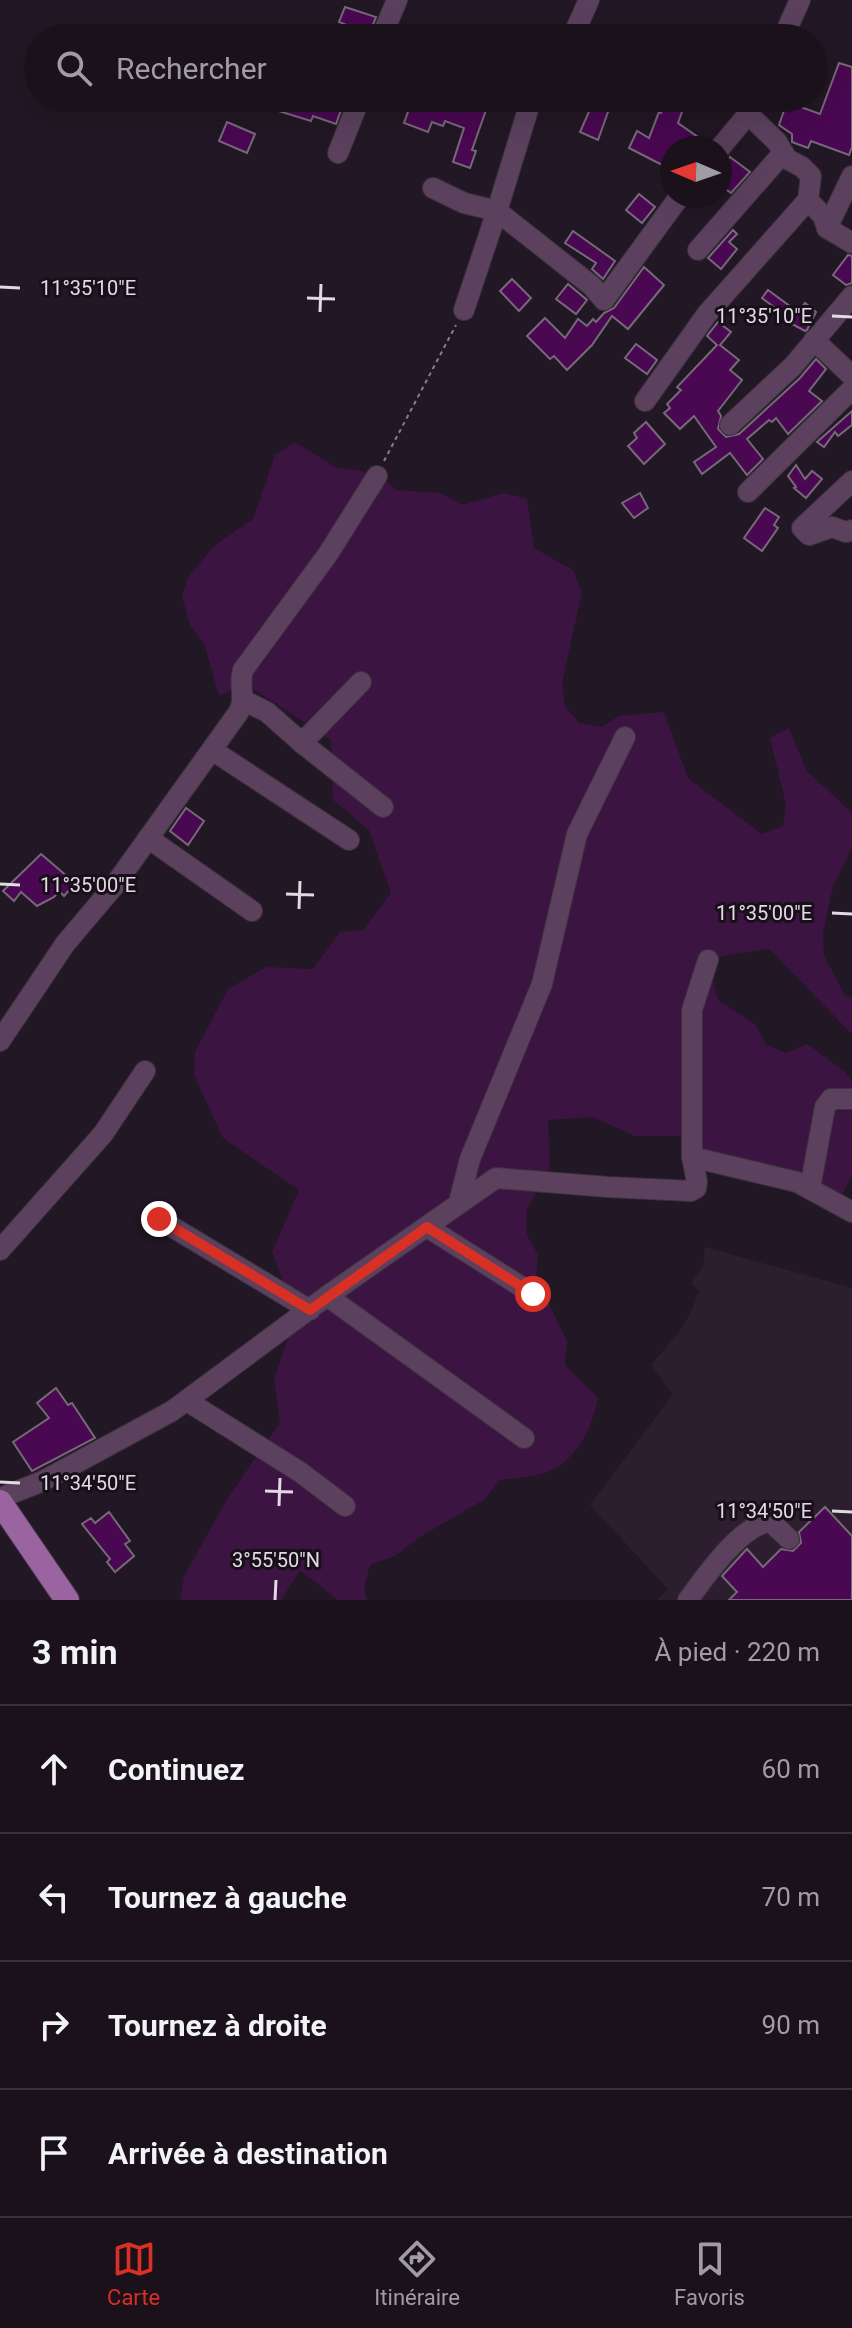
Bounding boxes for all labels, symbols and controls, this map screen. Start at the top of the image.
search box [24,24,828,112]
icon: search [52,46,96,90]
text: Rechercher [116,51,267,86]
north arrow [660,136,732,208]
text: 11°35'10"E [40,276,136,300]
text: 11°35'10"E [716,304,812,328]
text: 11°35'00"E [40,873,136,897]
text: 11°35'00"E [716,901,812,925]
route end [141,1201,177,1237]
route start [515,1276,551,1312]
text: 11°34'50"E [40,1471,136,1495]
text: 11°34'50"E [716,1499,812,1523]
text: 3°55'50"N [232,1548,320,1572]
text: 3 min [32,1632,117,1672]
text: À pied · 220 m [654,1637,820,1667]
icon: ahead [32,1747,76,1791]
text: Continuez [108,1752,245,1787]
text: 60 m [762,1754,820,1784]
icon: left [32,1875,76,1919]
text: Tournez à gauche [108,1880,347,1915]
text: 70 m [762,1882,820,1912]
icon: right [32,2003,76,2047]
text: Tournez à droite [108,2008,327,2043]
text: 90 m [762,2010,820,2040]
icon: arrive [32,2131,76,2175]
text: Arrivée à destination [108,2136,388,2171]
tab: Carte [107,2237,160,2310]
tab: Itinéraire [374,2237,460,2310]
tab: Favoris [674,2237,745,2310]

